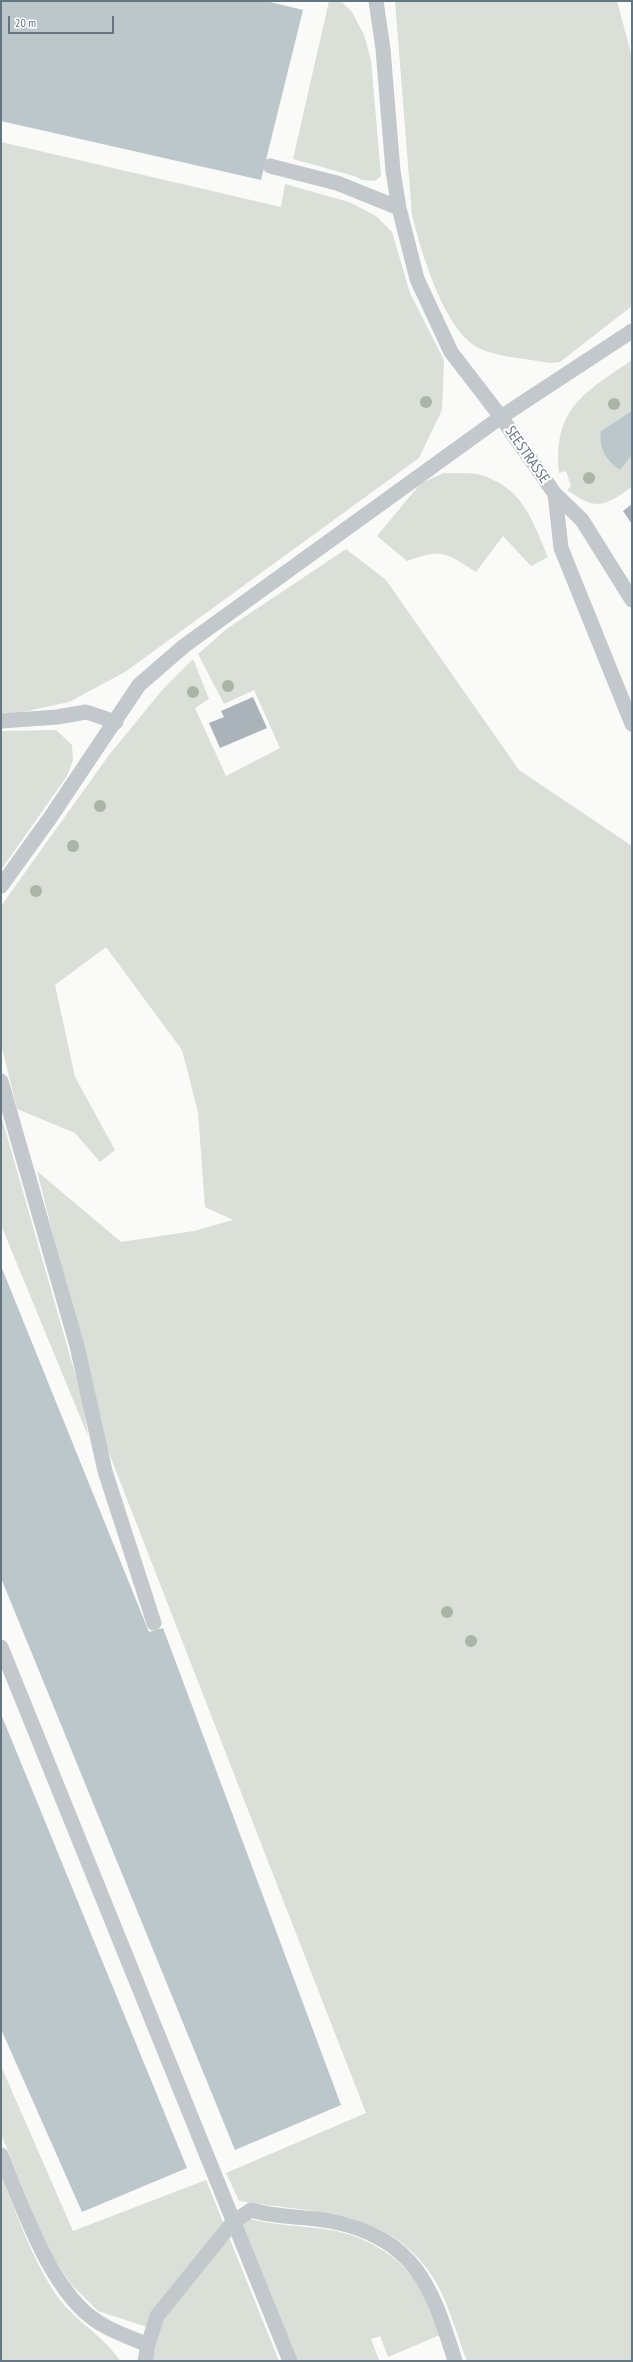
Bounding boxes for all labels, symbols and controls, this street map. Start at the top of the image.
scale bar [10,8,116,34]
text: 20 m [15,15,36,30]
street label: SEESTRASSE [501,423,553,487]

